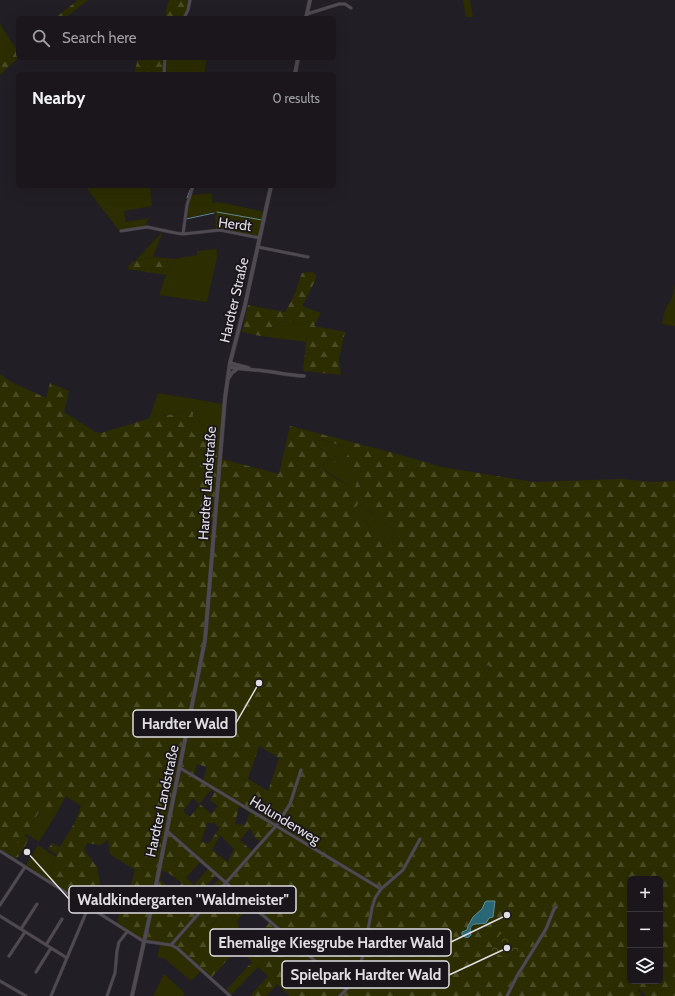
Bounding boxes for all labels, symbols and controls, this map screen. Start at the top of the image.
search box [16,16,336,60]
icon: search [30,27,52,49]
text: Search here [62,29,137,47]
text: Nearby [32,88,85,108]
text: 0 results [272,90,320,106]
street label: Herdt [217,213,253,235]
street label: Hardter Straße [215,256,253,344]
street label: Hardter Landstraße [194,426,220,540]
callout: Hardter Wald [133,710,236,737]
text: Hardter Wald [142,715,228,733]
street label: Hardter Landstraße [141,743,183,859]
street label: Holunderweg [246,792,325,849]
map controls [627,876,663,984]
button: + [627,876,663,912]
callout: Waldkindergarten "Waldmeister" [69,886,296,913]
text: Waldkindergarten "Waldmeister" [77,891,289,909]
button: − [627,912,663,948]
callout: Ehemalige Kiesgrube Hardter Wald [210,929,451,956]
text: Ehemalige Kiesgrube Hardter Wald [218,934,444,952]
button: layers [627,948,663,984]
callout: Spielpark Hardter Wald [282,961,449,988]
text: Spielpark Hardter Wald [291,966,441,984]

